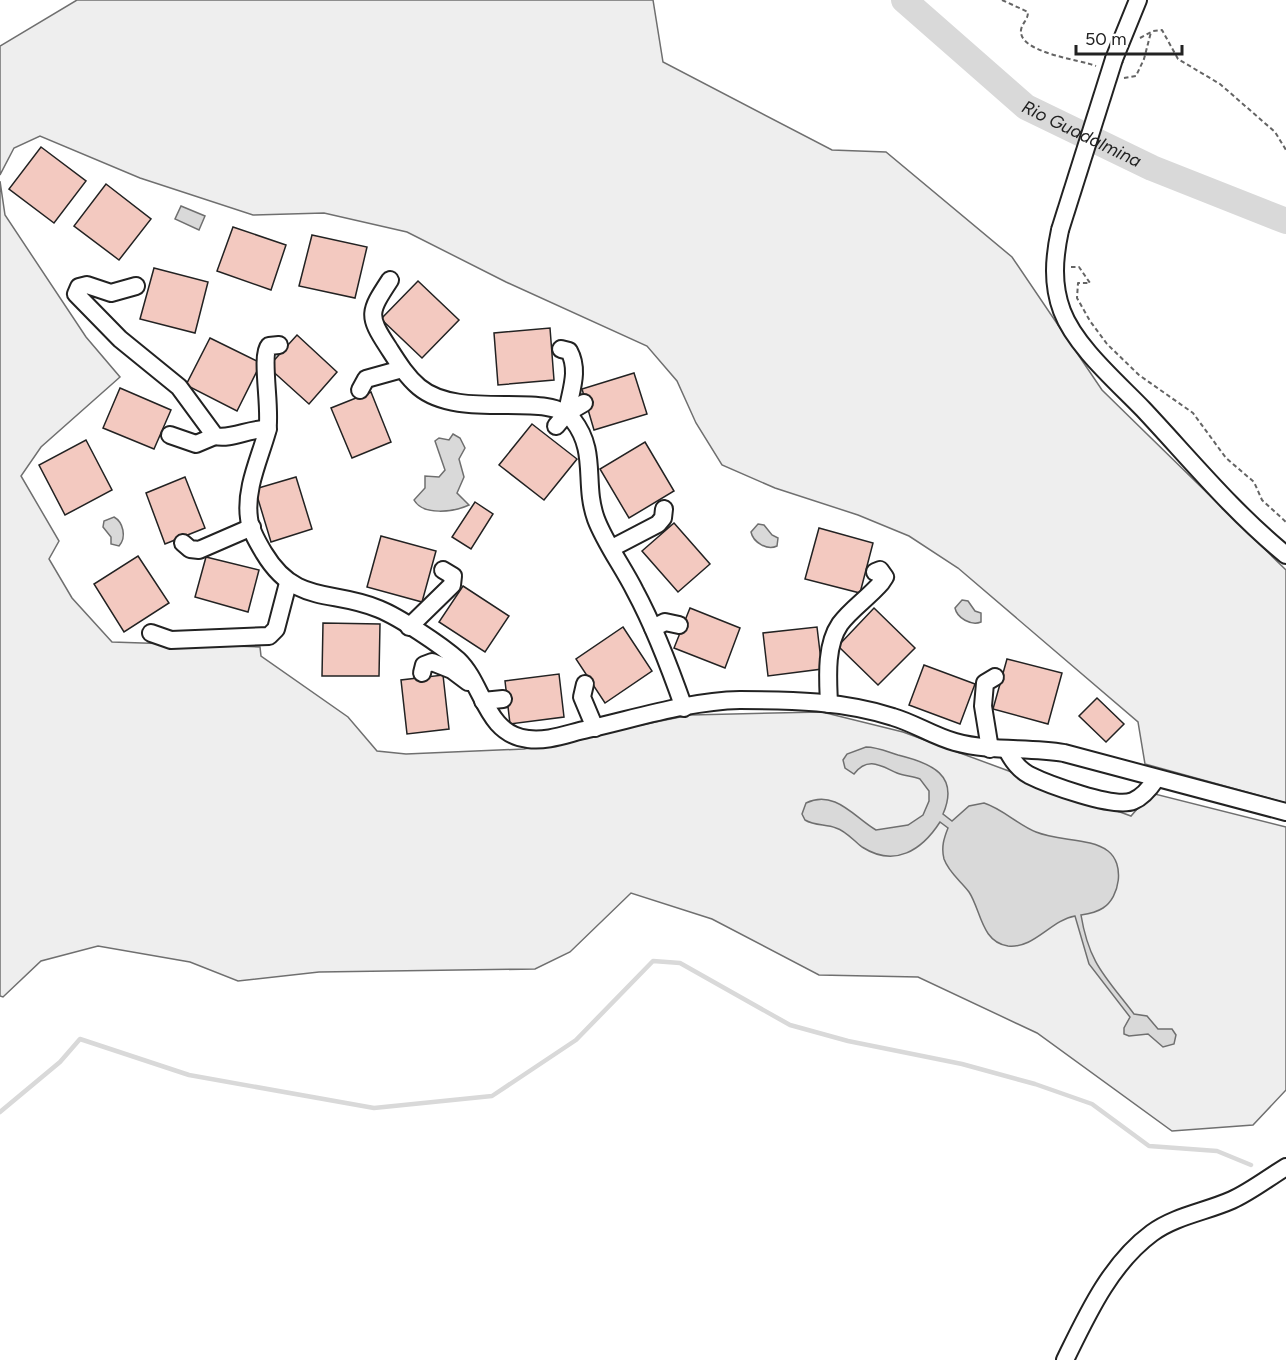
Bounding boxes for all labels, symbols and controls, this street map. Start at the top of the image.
scale bar [1076,18,1182,56]
text: 50 m [1085,28,1127,50]
water label: Rio Guadalmina [1018,96,1145,172]

